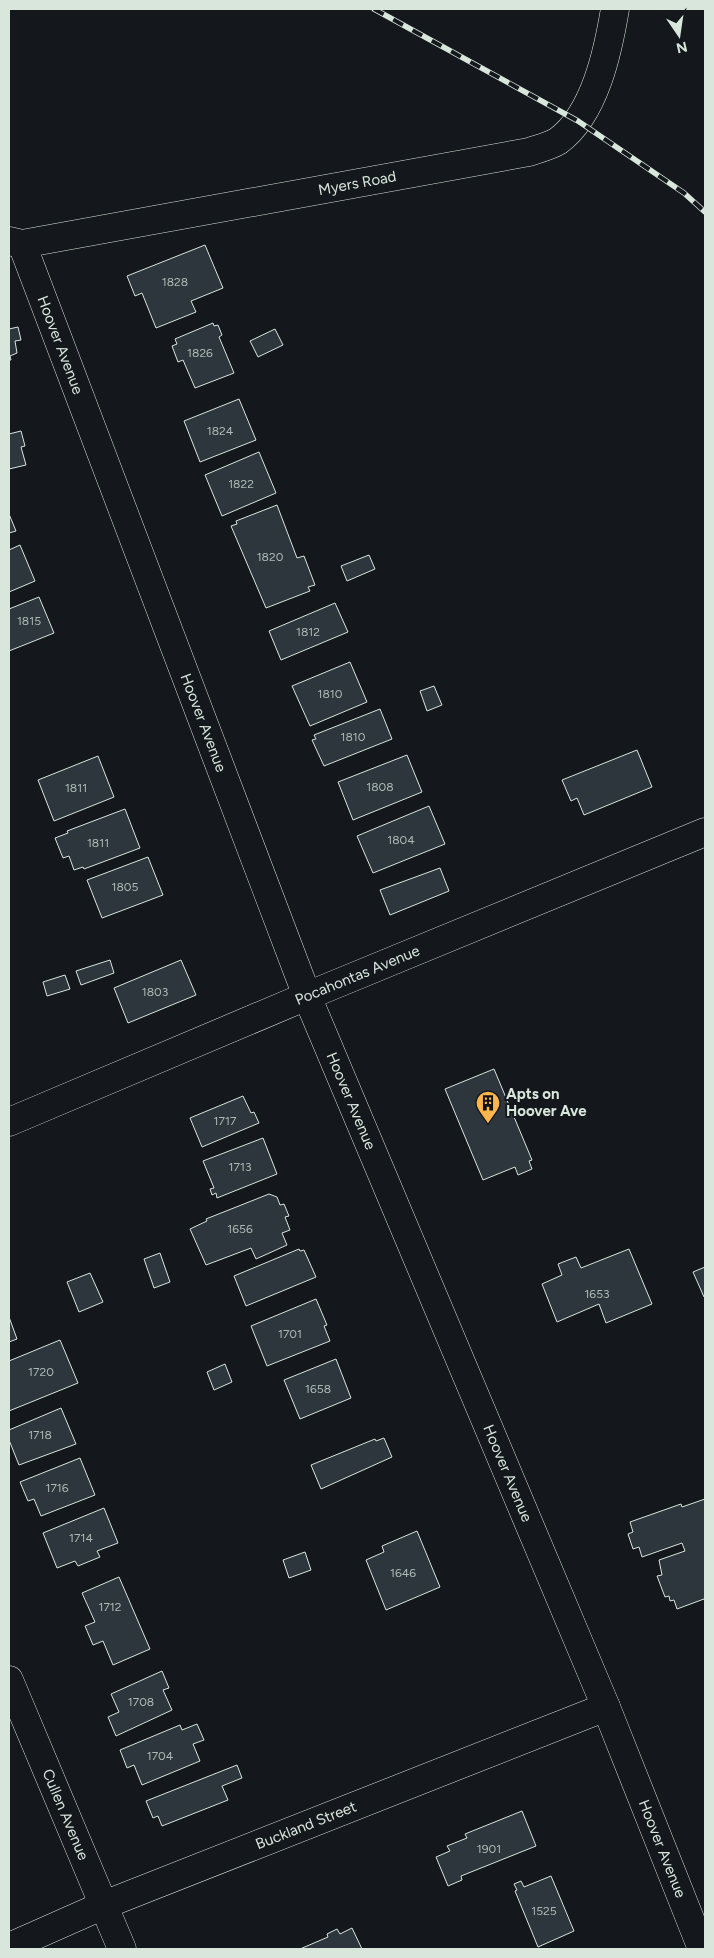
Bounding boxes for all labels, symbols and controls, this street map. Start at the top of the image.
north arrow [654,10,704,60]
text: N [675,38,689,57]
street label: Myers Road [317,167,398,199]
house number: 1828 [162,275,188,289]
street label: Hoover Avenue [33,293,87,397]
house number: 1826 [187,346,213,360]
house number: 1824 [207,424,234,438]
house number: 1822 [228,477,254,491]
house number: 1820 [257,550,284,564]
house number: 1815 [17,614,41,628]
house number: 1812 [296,625,320,639]
street label: Hoover Avenue [177,671,230,775]
house number: 1810 [318,687,343,701]
house number: 1810 [341,730,366,744]
house number: 1808 [366,780,394,794]
house number: 1811 [65,781,87,795]
house number: 1804 [387,833,415,847]
house number: 1811 [87,836,109,850]
house number: 1805 [112,880,139,894]
street label: Pocahontas Avenue [292,942,422,1009]
house number: 1803 [142,985,168,999]
street label: Hoover Avenue [323,1050,380,1152]
place label: Apts on Hoover Ave [506,1085,587,1120]
building icon: Apts on Hoover Ave [475,1090,501,1124]
house number: 1717 [214,1114,237,1128]
house number: 1713 [229,1160,251,1174]
house number: 1656 [227,1222,253,1236]
house number: 1653 [584,1287,610,1301]
house number: 1701 [278,1327,302,1341]
house number: 1720 [28,1365,54,1379]
house number: 1658 [305,1382,331,1396]
street label: Hoover Avenue [479,1422,536,1525]
house number: 1718 [28,1428,52,1442]
house number: 1716 [45,1481,69,1495]
house number: 1714 [69,1531,93,1545]
house number: 1646 [390,1566,416,1580]
house number: 1712 [98,1600,122,1614]
house number: 1708 [128,1695,154,1709]
house number: 1704 [147,1749,174,1763]
street label: Cullen Avenue [38,1766,93,1863]
street label: Buckland Street [253,1797,359,1853]
street label: Hoover Avenue [635,1797,690,1900]
house number: 1901 [477,1842,501,1856]
house number: 1525 [531,1904,557,1918]

